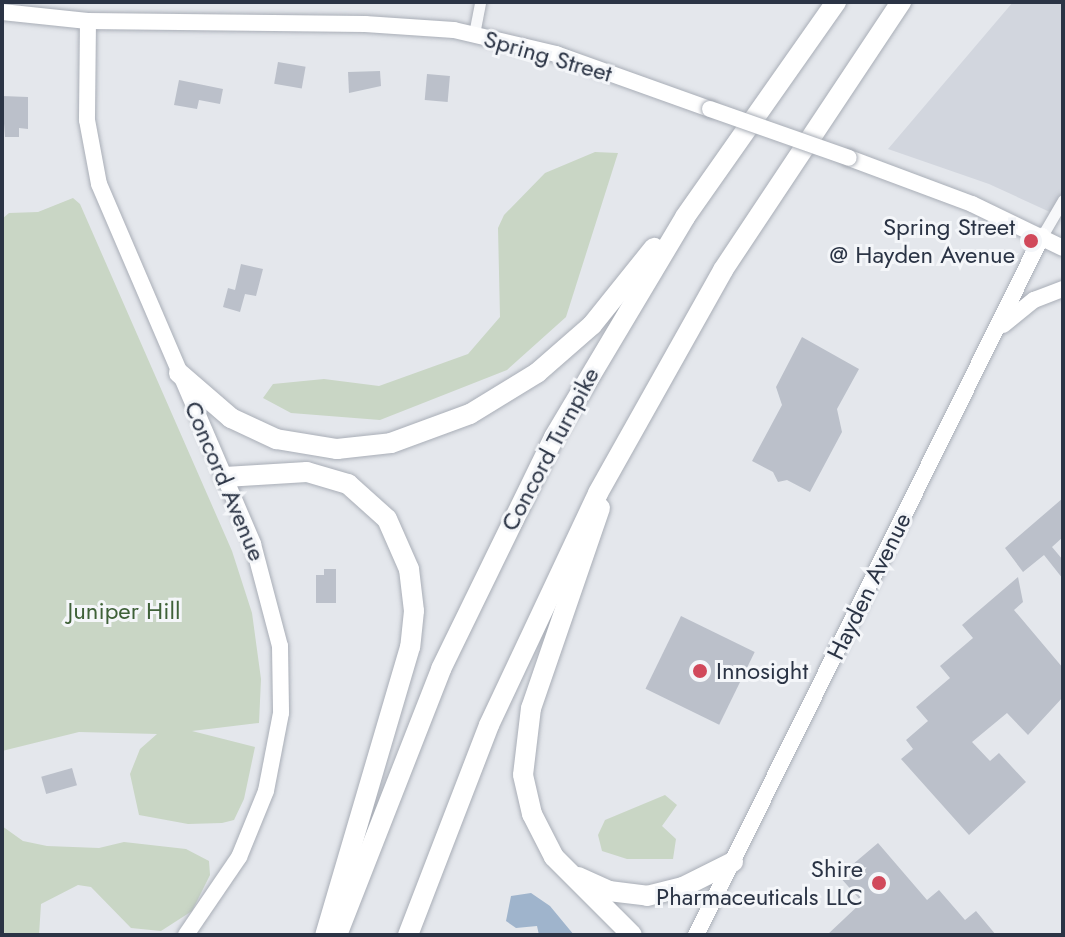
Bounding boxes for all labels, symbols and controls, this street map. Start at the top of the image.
street label: Spring Street [481,24,615,88]
place label: Spring Street @ Hayden Avenue [830,213,1015,269]
marker: Spring Street @ Hayden Avenue [1022,232,1040,250]
street label: Concord Turnpike [495,362,605,536]
street label: Concord Avenue [178,397,272,565]
street label: Hayden Avenue [821,508,917,664]
park label: Juniper Hill [67,597,181,625]
place label: Innosight [716,657,808,685]
marker: Innosight [691,662,709,680]
place label: Shire Pharmaceuticals LLC [656,855,863,911]
marker: Shire Pharmaceuticals LLC [870,874,888,892]

